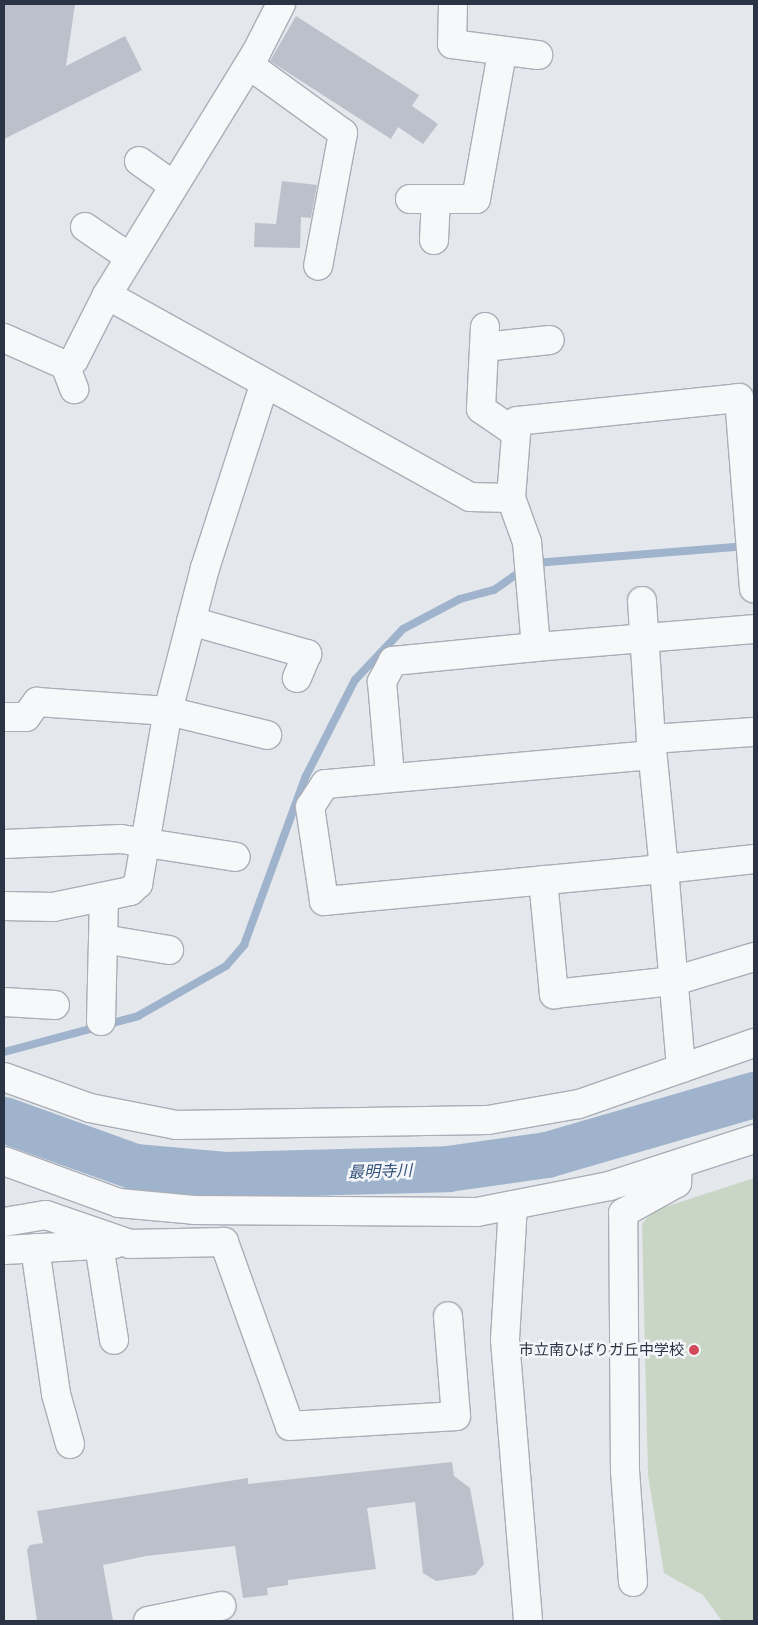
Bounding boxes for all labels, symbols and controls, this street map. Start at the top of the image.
water label: 最明寺川 [348,1160,412,1182]
place label: 市立南ひばりガ丘中学校 [519,1341,684,1359]
marker: 市立南ひばりガ丘中学校 [688,1344,700,1356]

